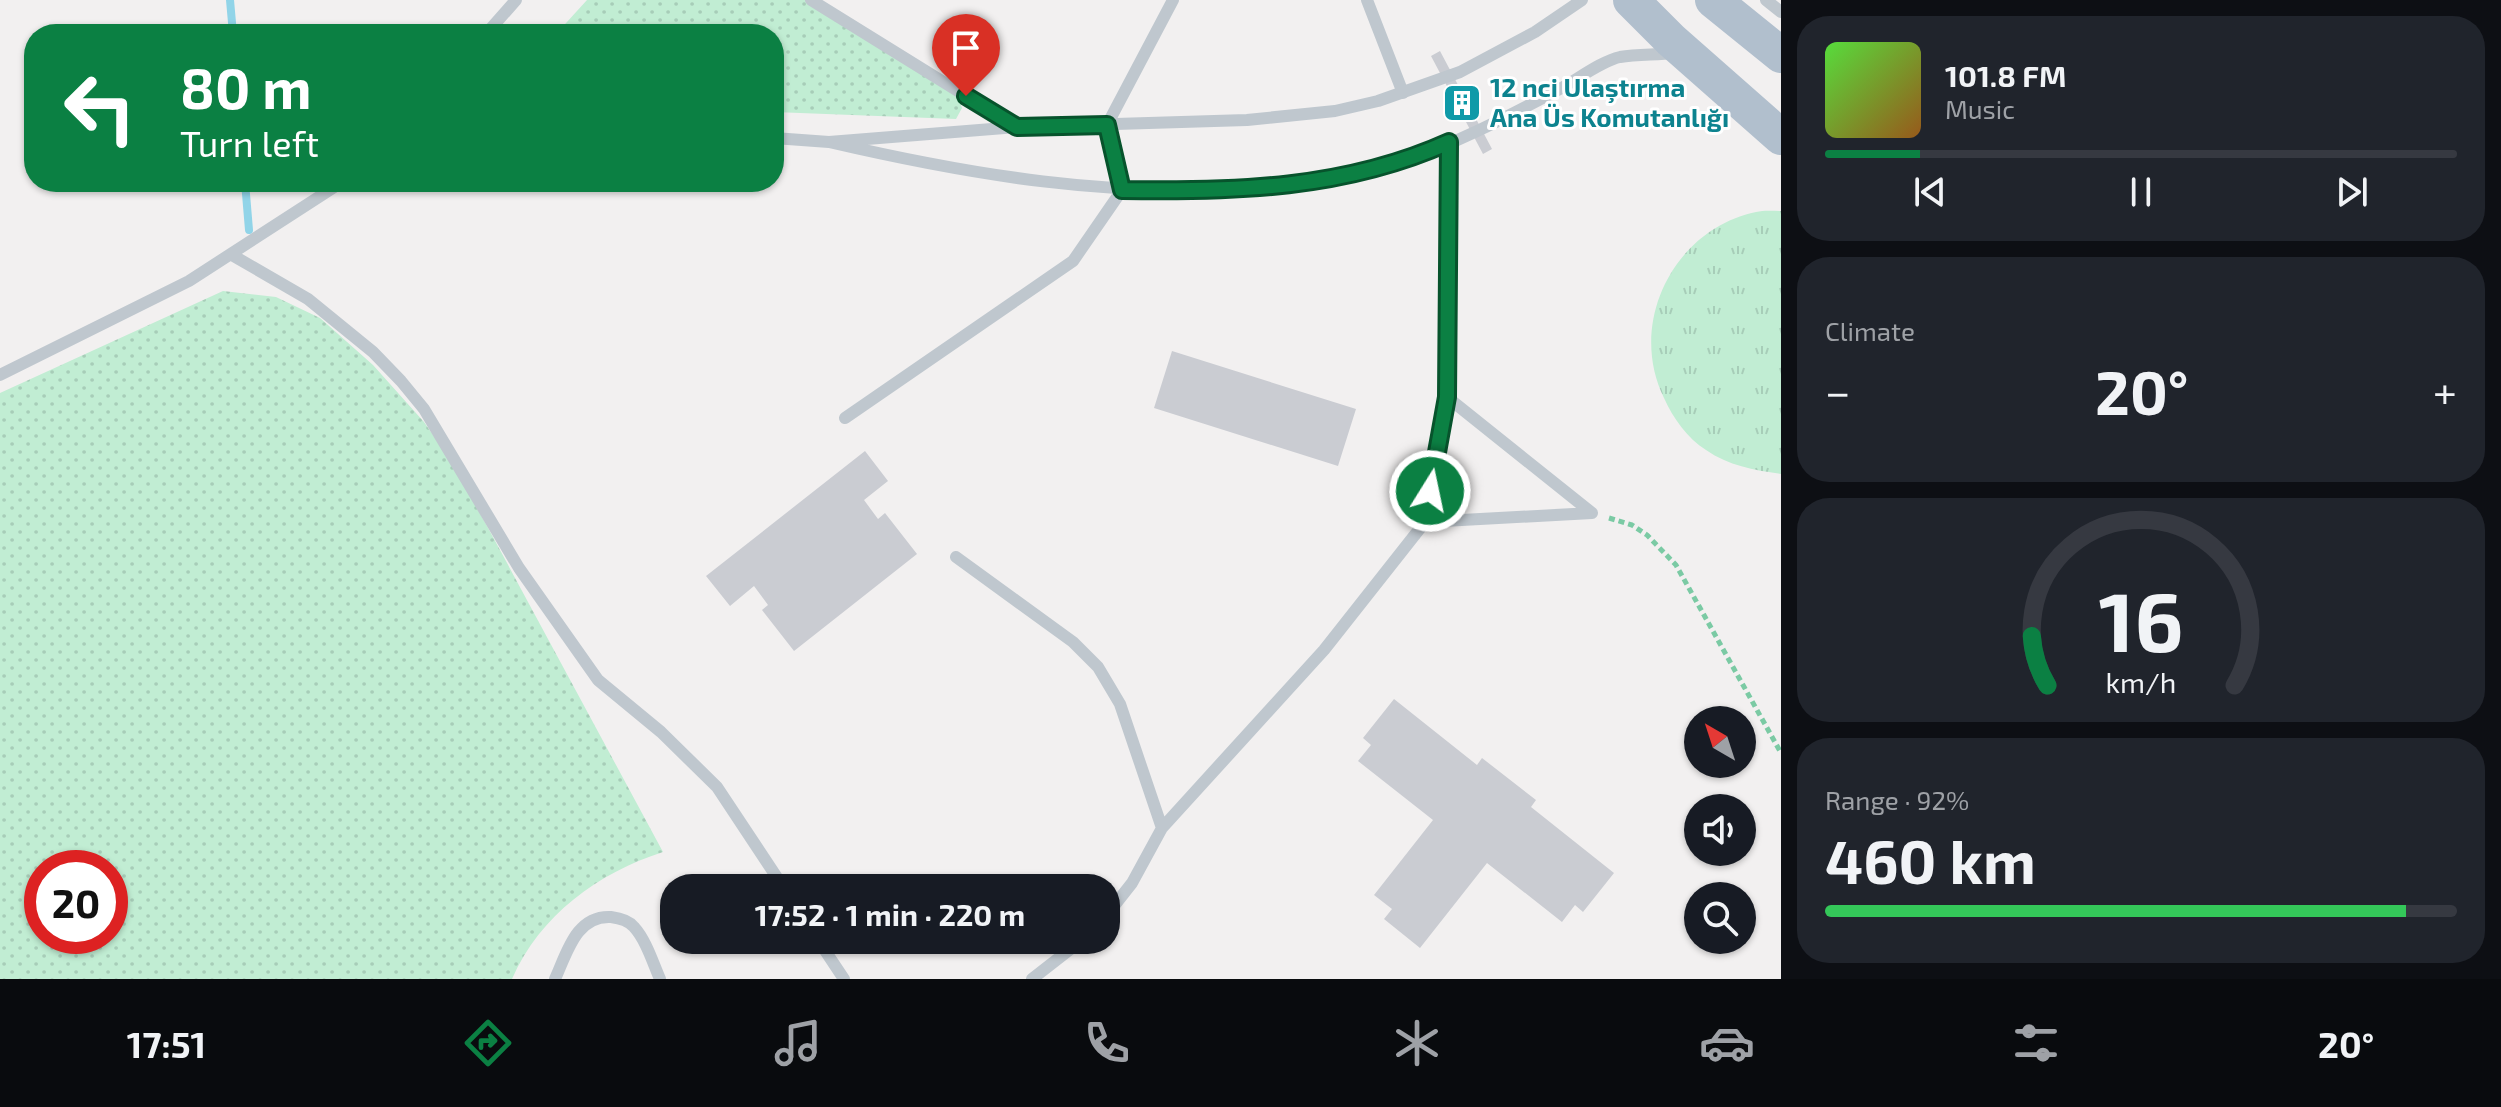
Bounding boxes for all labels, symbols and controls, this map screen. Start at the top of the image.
pin [932,14.0,1000,96]
icon: arrive [944,26,988,70]
text: 80 m [180,53,312,120]
icon: left [48,56,152,160]
text: 101.8 FM [1945,57,2067,93]
place label: 12 nci Ulaştırma Ana Üs Komutanlığı [1490,71,1729,132]
building icon: 12 nci Ulaştırma Ana Üs Komutanlığı [1441,82,1483,124]
text: Music [1945,93,2015,124]
text: Turn left [180,121,319,164]
icon: previous [1908,170,1952,214]
icon: pause [2119,170,2163,214]
icon: next [2330,170,2374,214]
text: Climate [1825,315,1915,346]
text: 20° [2095,355,2188,427]
text: − [1825,364,1851,417]
text: + [2433,364,2457,417]
position arrow [1388,449,1472,533]
text: 16 [2098,568,2184,668]
text: km/h [2106,664,2176,699]
north arrow [1684,706,1756,778]
map controls [1684,706,1756,954]
text: Range · 92% [1825,784,1969,815]
button: sound [1684,794,1756,866]
text: 460 km [1825,824,2036,896]
speed limit sign: 20 [24,850,128,954]
button: search [1684,882,1756,954]
text: 17:52 · 1 min · 220 m [755,896,1025,932]
icon: directions [460,1015,516,1071]
icon: music [770,1015,826,1071]
icon: phone [1079,1015,1135,1071]
icon: climate [1389,1015,1445,1071]
icon: car [1699,1015,1755,1071]
icon: filters [2008,1015,2064,1071]
text: 17:51 [127,1022,206,1065]
text: 20° [2318,1022,2374,1065]

